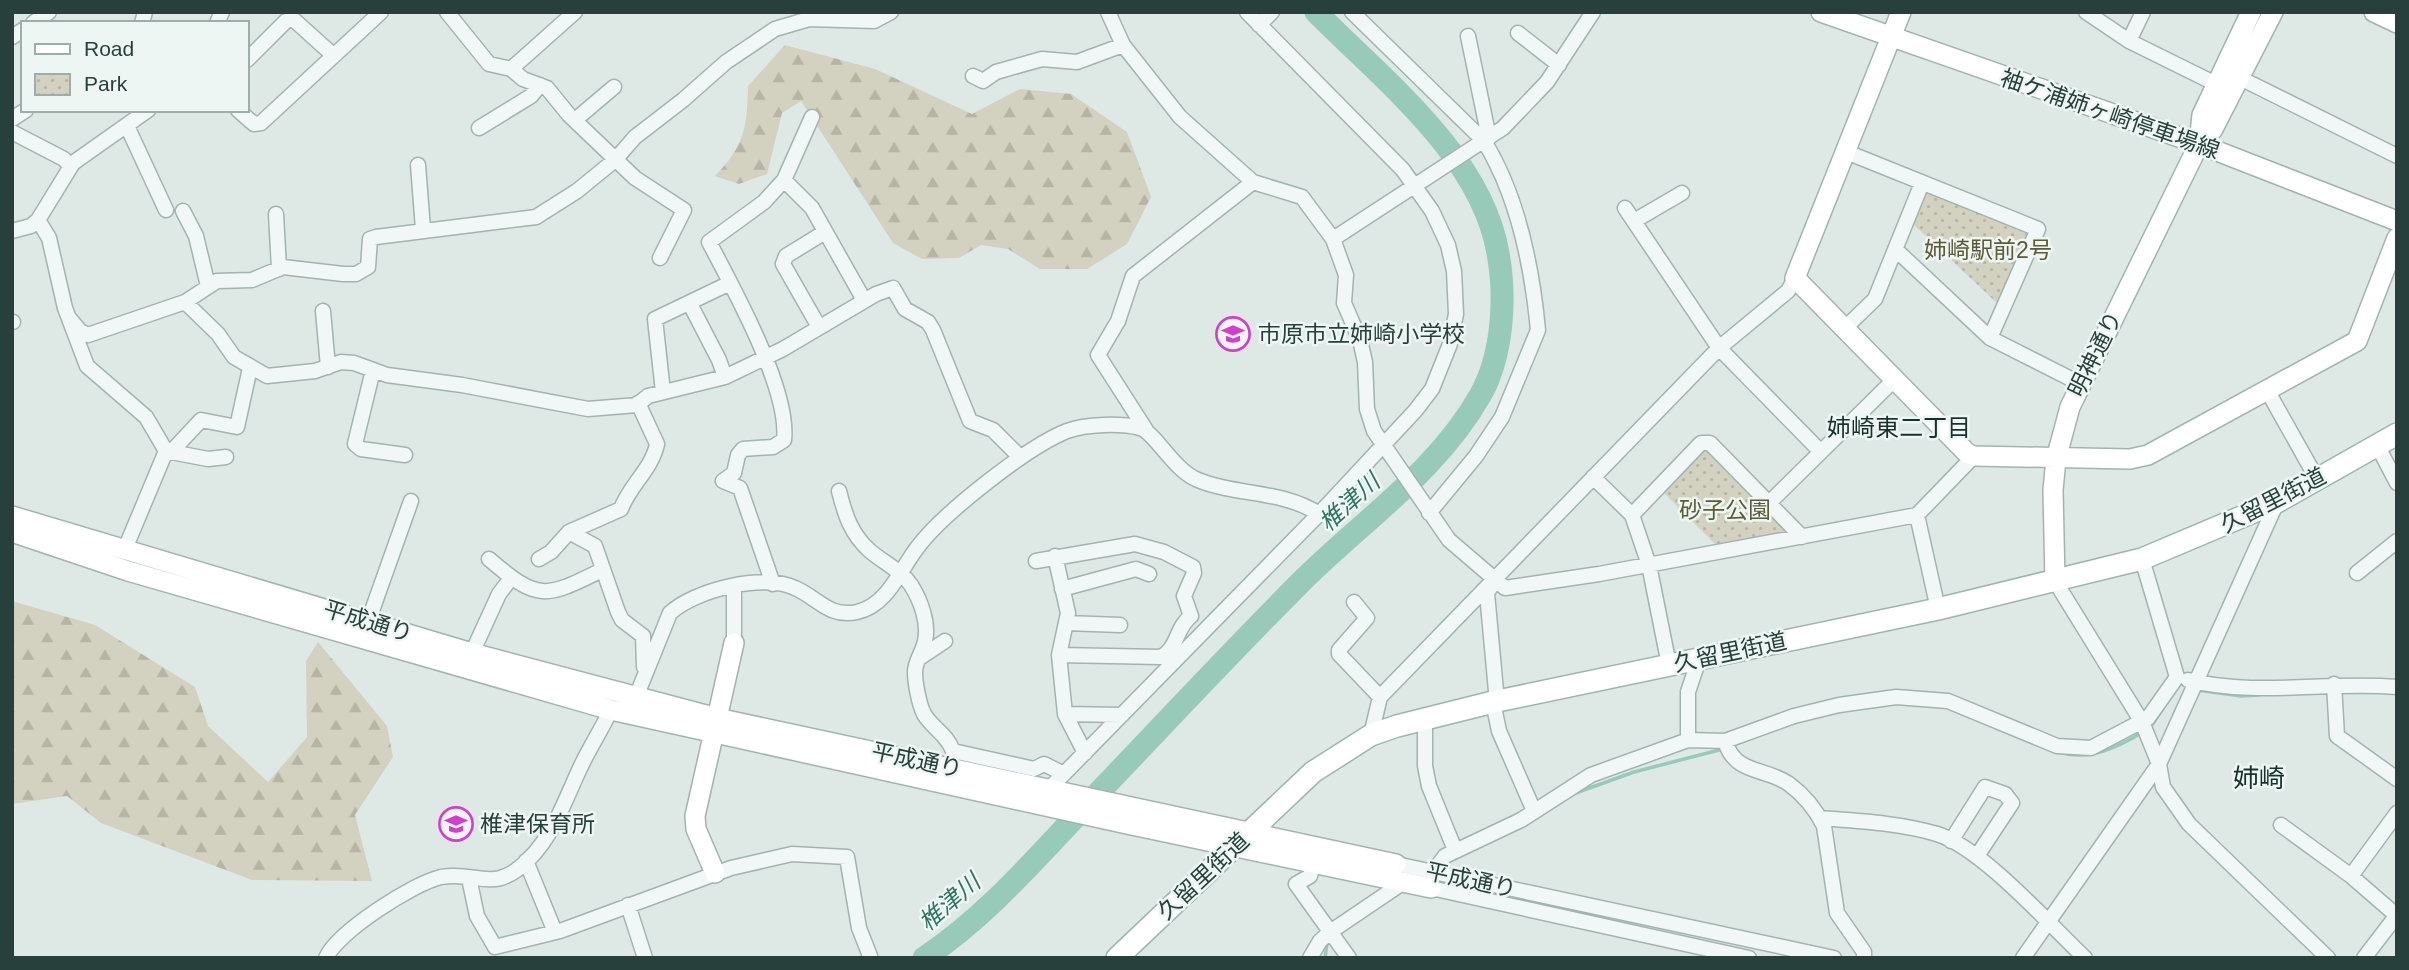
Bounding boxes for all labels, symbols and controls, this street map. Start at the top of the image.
legend [21,21,248,112]
text: Road [84,37,134,60]
street label: 袖ケ浦姉ヶ崎停車場線 [1997,64,2223,164]
text: Park [84,72,128,95]
park label: 姉崎駅前2号 [1924,237,2052,263]
street label: 明神通り [2063,307,2127,401]
school or university icon: 市原市立姉崎小学校 [1214,315,1252,353]
place label: 市原市立姉崎小学校 [1258,321,1465,347]
district label: 姉崎東二丁目 [1827,414,1971,441]
street label: 久留里街道 [2216,462,2330,538]
water label: 椎津川 [1313,466,1387,536]
park label: 砂子公園 [1679,497,1771,523]
street label: 平成通り [320,595,416,647]
street label: 久留里街道 [1671,627,1789,677]
street label: 平成通り [869,738,965,782]
district label: 姉崎 [2233,763,2285,793]
school or university icon: 椎津保育所 [437,805,475,843]
place label: 椎津保育所 [480,811,595,837]
street label: 久留里街道 [1152,827,1254,925]
street label: 平成通り [1423,858,1519,902]
water label: 椎津川 [913,866,987,936]

